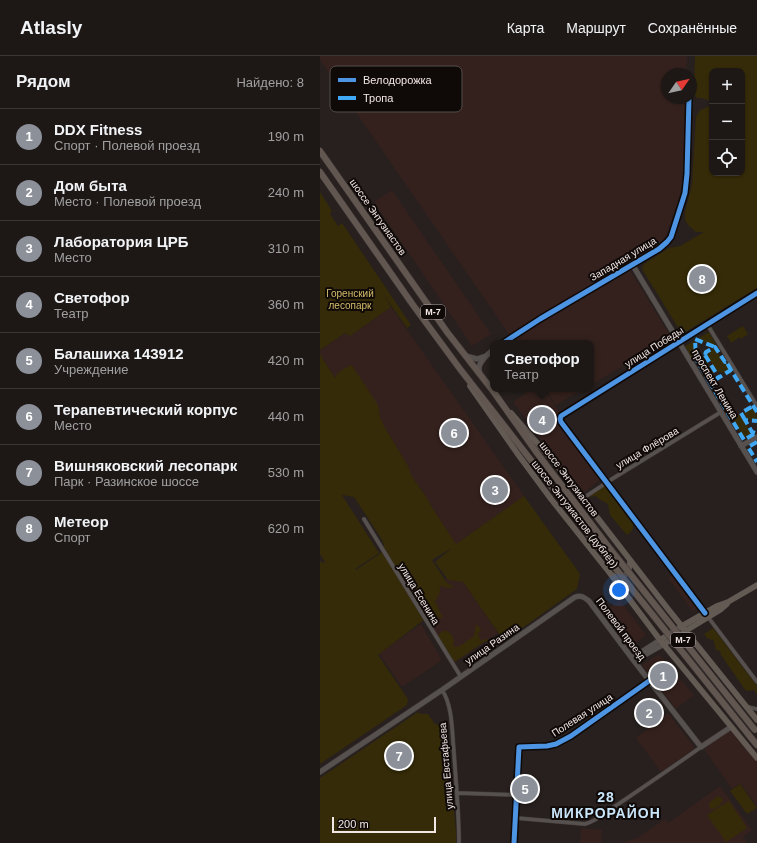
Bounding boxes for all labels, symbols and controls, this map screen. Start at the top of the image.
text: Atlasly [20,17,82,38]
text: Карта [507,20,544,36]
text: Маршрут [566,20,626,36]
text: Сохранённые [648,20,737,36]
legend [330,66,462,112]
north arrow [661,68,697,104]
map controls [709,68,745,176]
button: + [709,68,745,104]
text: Рядом [16,72,71,91]
text: Велодорожка [363,74,433,86]
text: Найдено: 8 [236,75,304,90]
text: Тропа [363,92,394,104]
button: − [709,104,745,140]
text: DDX Fitness [54,121,142,138]
text: 1 [25,129,33,144]
text: 190 m [268,129,304,144]
text: Спорт · Полевой проезд [54,138,200,153]
button: locate [709,140,745,176]
text: Дом быта [54,177,127,194]
street label: шоссе Энтузиастов [348,177,408,257]
text: 2 [25,185,33,200]
text: 240 m [268,185,304,200]
text: Место · Полевой проезд [54,194,201,209]
text: Лаборатория ЦРБ [54,233,189,250]
street label: Западная улица [588,235,658,283]
text: 3 [25,241,33,256]
text: 310 m [268,241,304,256]
text: Место [54,250,92,265]
pin: 8 [689,264,715,294]
park label: Горенский лесопарк [326,288,374,311]
text: Светофор [54,289,130,306]
text: 4 [25,297,33,312]
text: 360 m [268,297,304,312]
road number: М-7 [421,305,445,319]
text: Театр [54,306,89,321]
street label: улица Победы [623,325,685,369]
popup [490,340,594,392]
text: Балашиха 143912 [54,345,184,362]
street label: проспект Ленина [690,347,740,421]
text: Светофор [504,350,580,367]
text: 5 [25,353,33,368]
text: 420 m [268,353,304,368]
text: Учреждение [54,362,129,377]
text: Театр [504,367,539,382]
text: Терапевтический корпус [54,401,238,418]
pin: 4 [529,405,555,435]
text: 6 [25,409,33,424]
text: 440 m [268,409,304,424]
text: Место [54,418,92,433]
pin: 6 [441,418,467,448]
street label: улица Флёрова [614,425,681,471]
street label: шоссе Энтузиастов [537,440,601,518]
text: Вишняковский лесопарк [54,457,237,474]
street label: шоссе Энтузиастов (дублёр) [530,458,620,570]
text: 7 [25,465,33,480]
text: 530 m [268,465,304,480]
text: Парк · Разинское шоссе [54,474,199,489]
pin: 3 [482,475,508,505]
text: Метеор [54,513,109,530]
text: 8 [25,521,33,536]
text: 620 m [268,521,304,536]
text: Спорт [54,530,91,545]
street label: улица Есенина [396,561,442,627]
your location [609,580,629,600]
street label: Полевой проезд [594,596,648,662]
street label: улица Разина [463,621,521,667]
road number: М-7 [671,633,695,647]
pin: 1 [650,661,676,691]
street label: Полевая улица [549,691,615,739]
pin: 2 [636,698,662,728]
street label: улица Евстафьева [437,722,455,810]
pin: 7 [386,741,412,771]
pin: 5 [512,774,538,804]
district label: 28 МИКРОРАЙОН [551,789,661,821]
scale bar [332,815,436,834]
text: 200 m [338,818,369,830]

